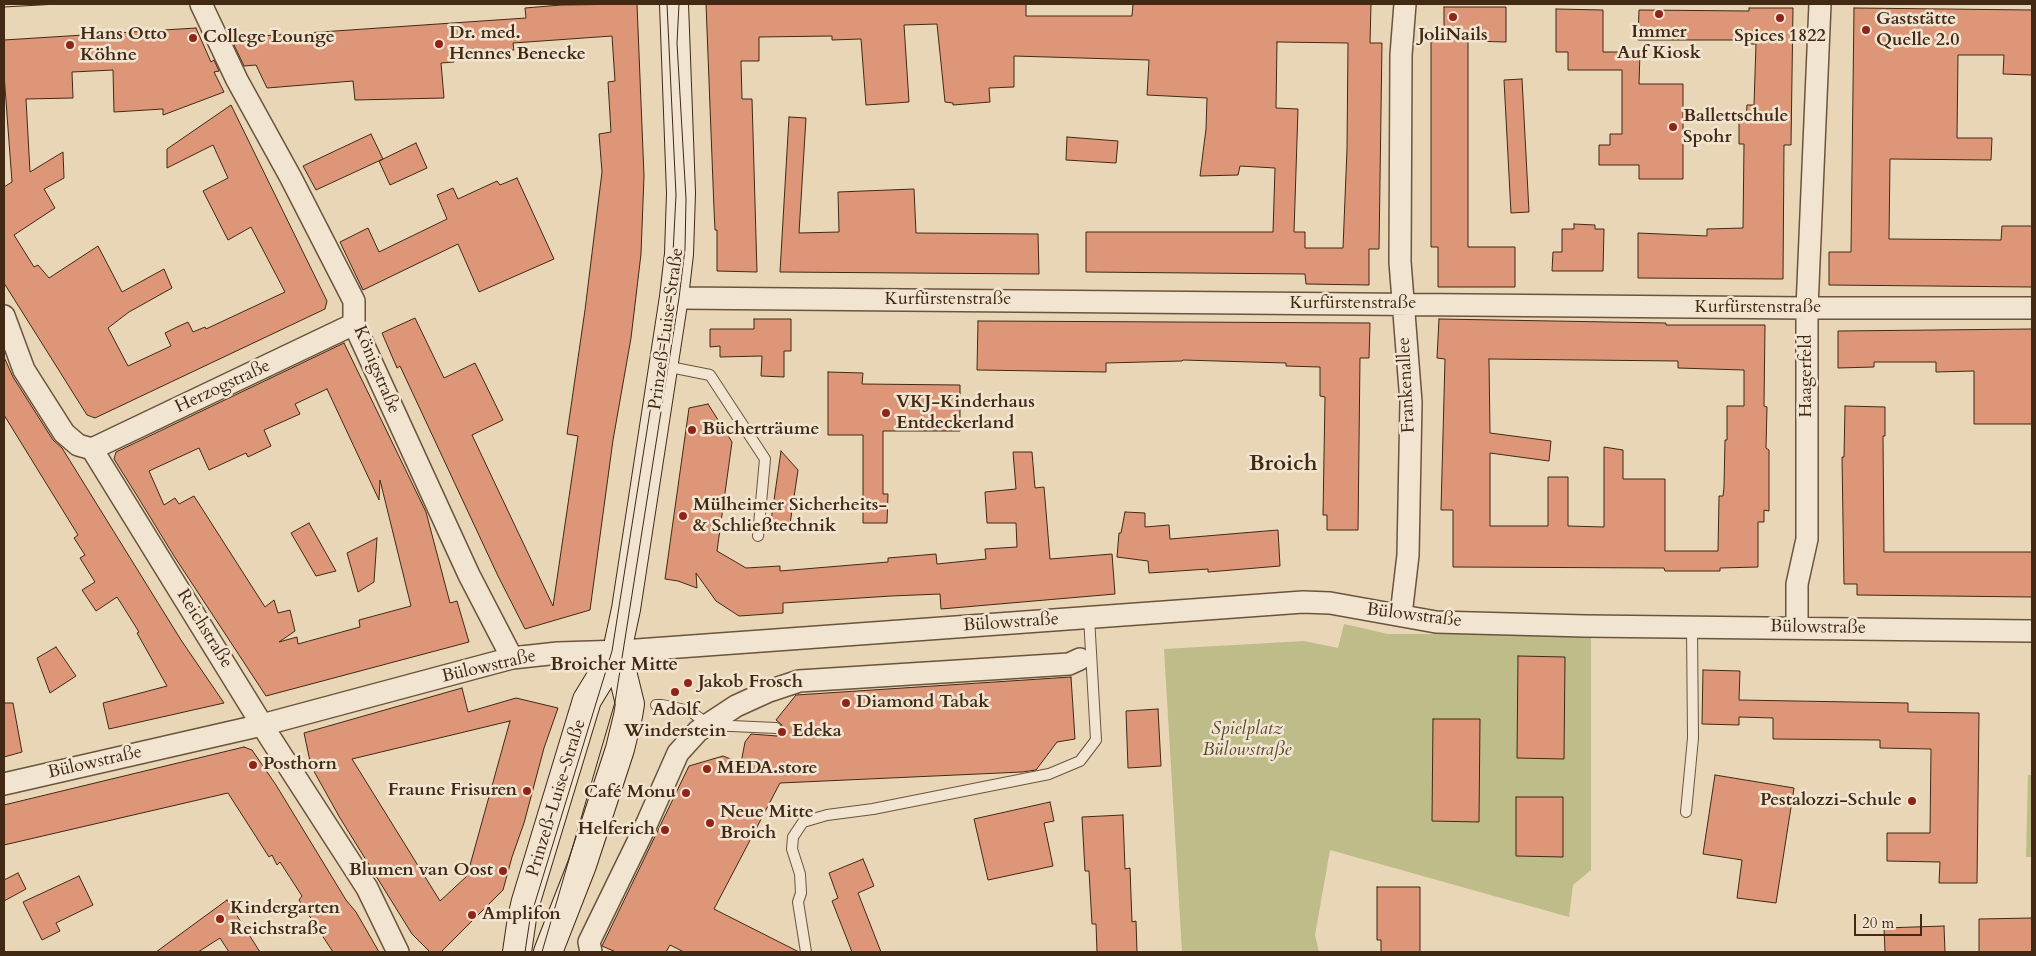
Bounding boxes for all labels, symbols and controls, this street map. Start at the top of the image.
marker: Immer Auf Kiosk [1653,8,1665,20]
place label: Gaststätte Quelle 2.0 [1876,9,1959,52]
marker: JoliNails [1447,11,1459,23]
marker: Spices 1822 [1774,12,1786,24]
place label: Immer Auf Kiosk [1617,22,1701,64]
place label: Dr. med. Hennes Benecke [449,23,586,66]
place label: Hans Otto Köhne [80,24,167,66]
marker: Gaststätte Quelle 2.0 [1860,24,1872,36]
place label: JoliNails [1418,25,1488,47]
place label: Spices 1822 [1734,26,1826,48]
place label: College Lounge [203,27,335,49]
marker: College Lounge [187,32,199,44]
marker: Dr. med. Hennes Benecke [433,38,445,50]
marker: Hans Otto Köhne [64,39,76,51]
place label: Ballettschule Spohr [1683,106,1788,148]
marker: Ballettschule Spohr [1667,121,1679,133]
street label: Prinzeß-Luise-Straße [645,247,689,411]
street label: Kurfürstenstraße [885,289,1011,311]
street label: Kurfürstenstraße [1290,293,1416,315]
street label: Kurfürstenstraße [1695,297,1821,319]
street label: Königstraße [348,323,404,417]
street label: Haagerfeld [1796,334,1818,418]
street label: Frankenallee [1394,336,1420,434]
street label: Herzogstraße [172,356,274,418]
place label: VKJ-Kinderhaus Entdeckerland [896,392,1035,434]
marker: VKJ-Kinderhaus Entdeckerland [880,407,892,419]
place label: Bücherträume [702,419,819,441]
marker: Bücherträume [686,424,698,436]
district label: Broich [1249,452,1317,478]
place label: Mülheimer Sicherheits- & Schließtechnik [693,495,887,538]
marker: Mülheimer Sicherheits- & Schließtechnik [677,510,689,522]
street label: Reichstraße [171,586,237,672]
street label: Bülowstraße [1365,599,1463,633]
street label: Bülowstraße [962,609,1060,637]
street label: Bülowstraße [1770,616,1866,640]
street label: Bülowstraße [440,646,538,688]
district label: Broicher Mitte [550,655,678,677]
place label: Jakob Frosch [698,672,803,694]
marker: Jakob Frosch [682,677,694,689]
marker: Adolf Winderstein [669,686,681,698]
place label: Diamond Tabak [856,692,990,714]
marker: Diamond Tabak [840,697,852,709]
place label: Adolf Winderstein [624,700,726,742]
street label: Prinzeß-Luise-Straße [523,717,591,879]
park label: Spielplatz Bülowstraße [1203,719,1291,762]
place label: Edeka [792,721,842,743]
marker: Edeka [776,726,788,738]
street label: Bülowstraße [46,742,144,784]
place label: Posthorn [263,754,337,776]
place label: MEDA.store [717,758,817,780]
marker: Posthorn [247,759,259,771]
marker: MEDA.store [701,763,713,775]
place label: Fraune Frisuren [388,780,517,802]
place label: Café Monu [584,782,676,804]
marker: Fraune Frisuren [521,785,533,797]
marker: Café Monu [680,787,692,799]
place label: Pestalozzi-Schule [1760,790,1902,812]
marker: Pestalozzi-Schule [1906,795,1918,807]
place label: Neue Mitte Broich [720,802,814,844]
marker: Neue Mitte Broich [704,817,716,829]
place label: Helferich [578,819,655,841]
marker: Helferich [659,824,671,836]
place label: Blumen van Oost [349,860,493,882]
marker: Blumen van Oost [497,865,509,877]
place label: Kindergarten Reichstraße [230,898,340,941]
place label: Amplifon [482,904,561,926]
scale bar [1856,904,1924,936]
marker: Amplifon [466,909,478,921]
marker: Kindergarten Reichstraße [214,913,226,925]
text: 20 m [1862,913,1894,933]

